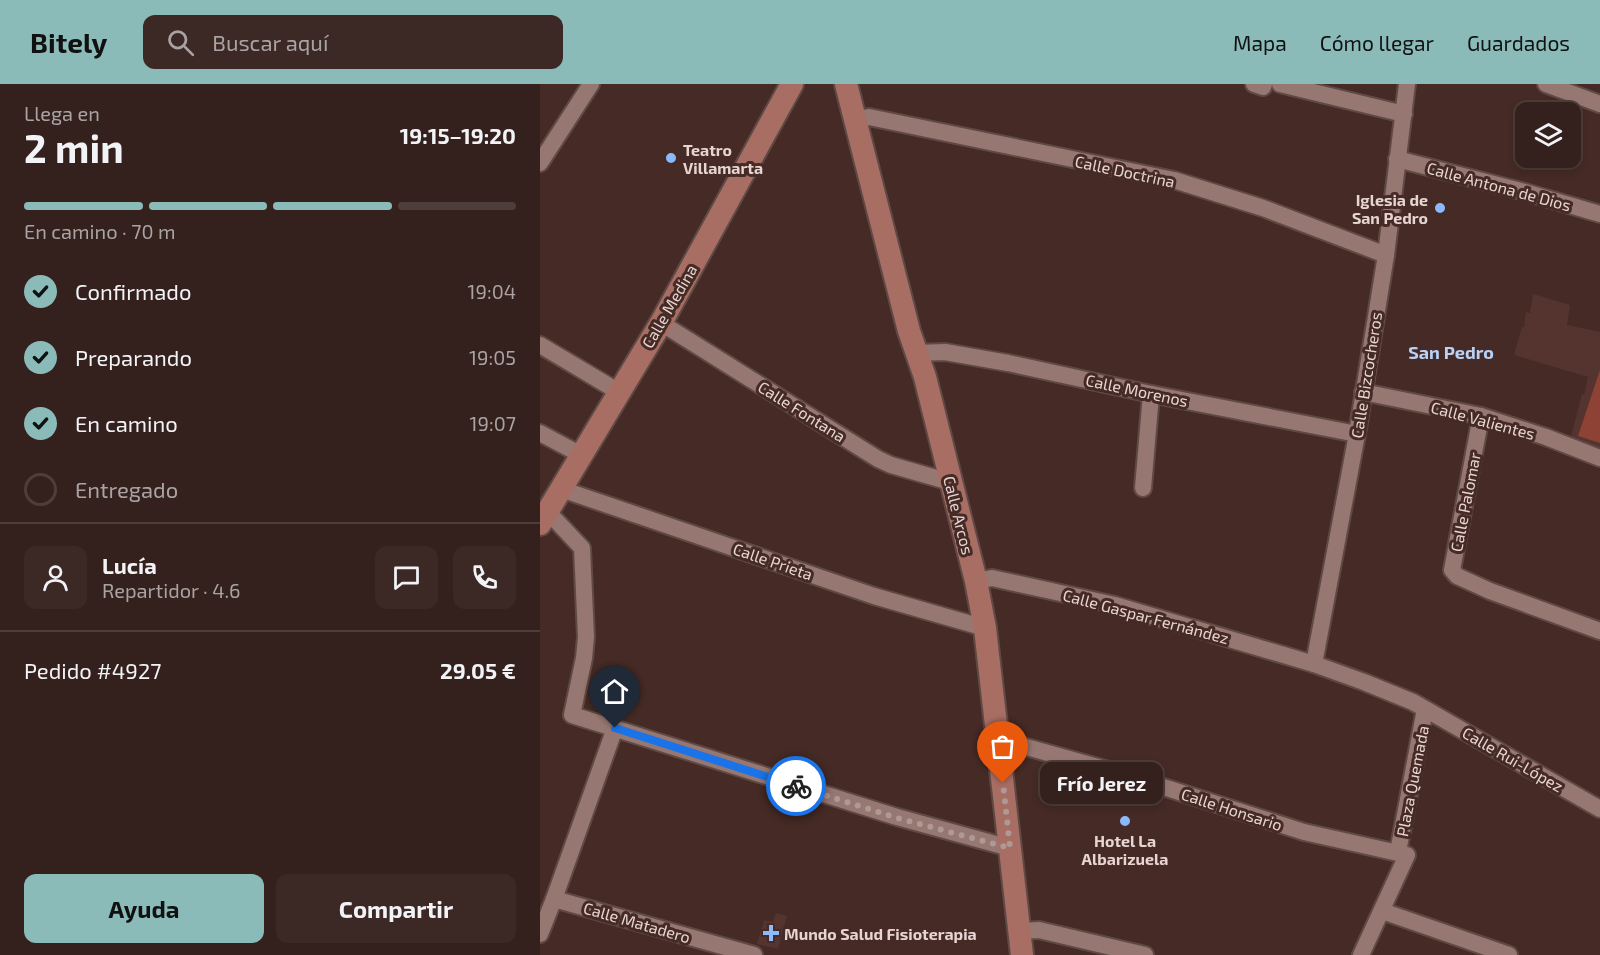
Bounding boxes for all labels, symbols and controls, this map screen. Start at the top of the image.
search box [143,15,563,69]
text: Bitely [30,25,107,59]
icon: search [164,26,197,59]
text: Buscar aquí [212,29,328,55]
text: Mapa [1233,30,1287,55]
text: Cómo llegar [1320,30,1434,55]
text: Guardados [1467,30,1570,55]
text: Llega en [24,101,100,125]
map controls [1515,102,1581,168]
button: layers [1515,102,1581,168]
text: 19:15–19:20 [400,122,516,148]
text: 2 min [24,124,124,171]
place label: Teatro Villamarta [683,140,763,177]
marker: Teatro Villamarta [664,151,678,165]
street label: Calle Doctrina [1073,151,1177,191]
street label: Calle Antona de Dios [1425,158,1573,214]
place label: Iglesia de San Pedro [1352,190,1428,227]
marker: Iglesia de San Pedro [1433,201,1447,215]
text: En camino · 70 m [24,219,175,243]
street label: Calle Medina [637,261,701,351]
icon: check [24,275,57,308]
text: Confirmado [75,278,191,304]
text: 19:04 [468,279,516,303]
street label: Calle Bizcocheros [1347,311,1385,439]
icon: check [24,341,57,374]
district label: San Pedro [1408,341,1494,363]
text: Preparando [75,344,192,370]
text: 19:05 [469,345,516,369]
street label: Calle Morenos [1084,370,1190,410]
street label: Calle Fontana [755,377,849,445]
street label: Calle Valientes [1429,397,1537,443]
icon: check [24,407,57,440]
text: En camino [75,410,178,436]
text: 19:07 [470,411,516,435]
street label: Calle Palomar [1446,450,1484,553]
street label: Calle Arcos [940,474,978,556]
text: Entregado [75,476,178,502]
street label: Calle Prieta [731,539,815,583]
button: person [24,546,87,609]
button: chat [375,546,438,609]
button: phone [453,546,516,609]
text: Lucía [102,552,157,578]
text: Repartidor · 4.6 [102,578,241,602]
street label: Calle Gaspar Fernández [1061,585,1231,647]
text: Pedido #4927 [24,657,162,683]
text: 29.05 € [440,657,516,683]
pin [589,666,640,728]
icon: home [598,675,631,708]
pin [977,721,1028,783]
street label: Calle Rui-López [1459,723,1567,795]
street label: Plaza Quemada [1392,724,1433,838]
icon: bag [986,730,1019,763]
courier [766,756,826,816]
callout: Frío Jerez [1039,762,1162,804]
icon: bike [780,770,813,803]
text: Frío Jerez [1057,771,1146,795]
street label: Calle Honsario [1179,784,1285,834]
marker: Hotel La Albarizuela [1118,814,1132,828]
place label: Hotel La Albarizuela [1082,831,1168,868]
button: Ayuda [24,874,264,943]
button: Compartir [276,874,516,943]
street label: Calle Matadero [581,898,693,946]
marker: Mundo Salud Fisioterapia [762,924,780,942]
place label: Mundo Salud Fisioterapia [784,924,977,943]

